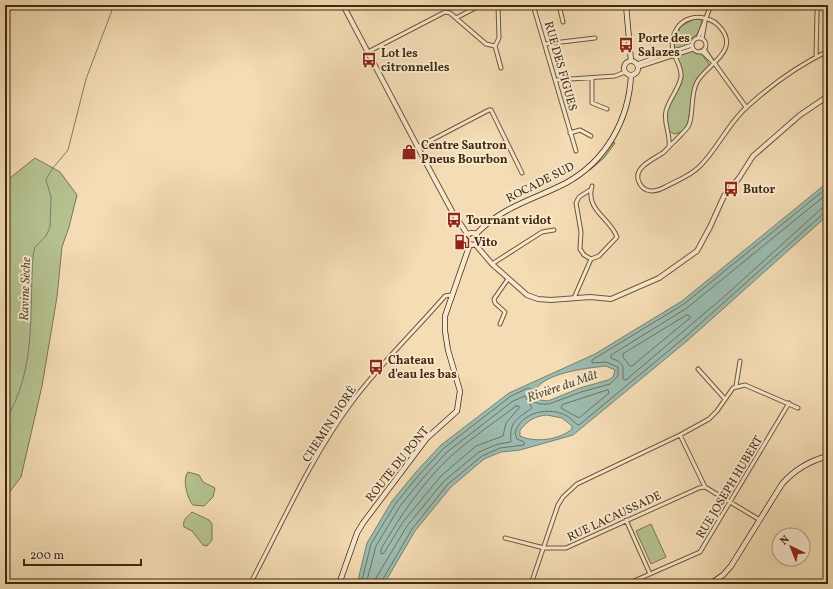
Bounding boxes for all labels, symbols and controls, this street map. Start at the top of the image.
street label: RUE DES FIGUES [540,20,580,113]
place label: Porte des Salazes [638,31,690,61]
bus stop icon: Porte des Salazes [617,36,635,54]
place label: Lot les citronnelles [381,46,450,76]
bus stop icon: Lot les citronnelles [360,51,378,69]
place label: Centre Sautron Pneus Bourbon [421,138,508,168]
shop icon: Centre Sautron Pneus Bourbon [400,143,418,161]
street label: ROCADE SUD [503,159,578,207]
bus stop icon: Butor [722,180,740,198]
place label: Butor [743,182,776,198]
bus stop icon: Tournant vidot [445,211,463,229]
place label: Tournant vidot [466,213,552,229]
fuel station icon: Vito [453,233,471,251]
place label: Vito [474,235,498,251]
water label: Ravine Sèche [16,257,36,321]
place label: Chateau d'eau les bas [388,353,457,383]
bus stop icon: Chateau d'eau les bas [367,358,385,376]
water label: Rivière du Mât [525,366,601,407]
street label: CHEMIN DIORÉ [298,383,361,466]
street label: ROUTE DU PONT [363,424,433,506]
street label: RUE JOSEPH HUBERT [693,433,767,542]
street label: RUE LACAUSSADE [565,488,664,546]
north arrow [771,527,811,567]
text: N [777,533,793,549]
scale bar [24,541,141,567]
text: 200 m [30,548,64,564]

